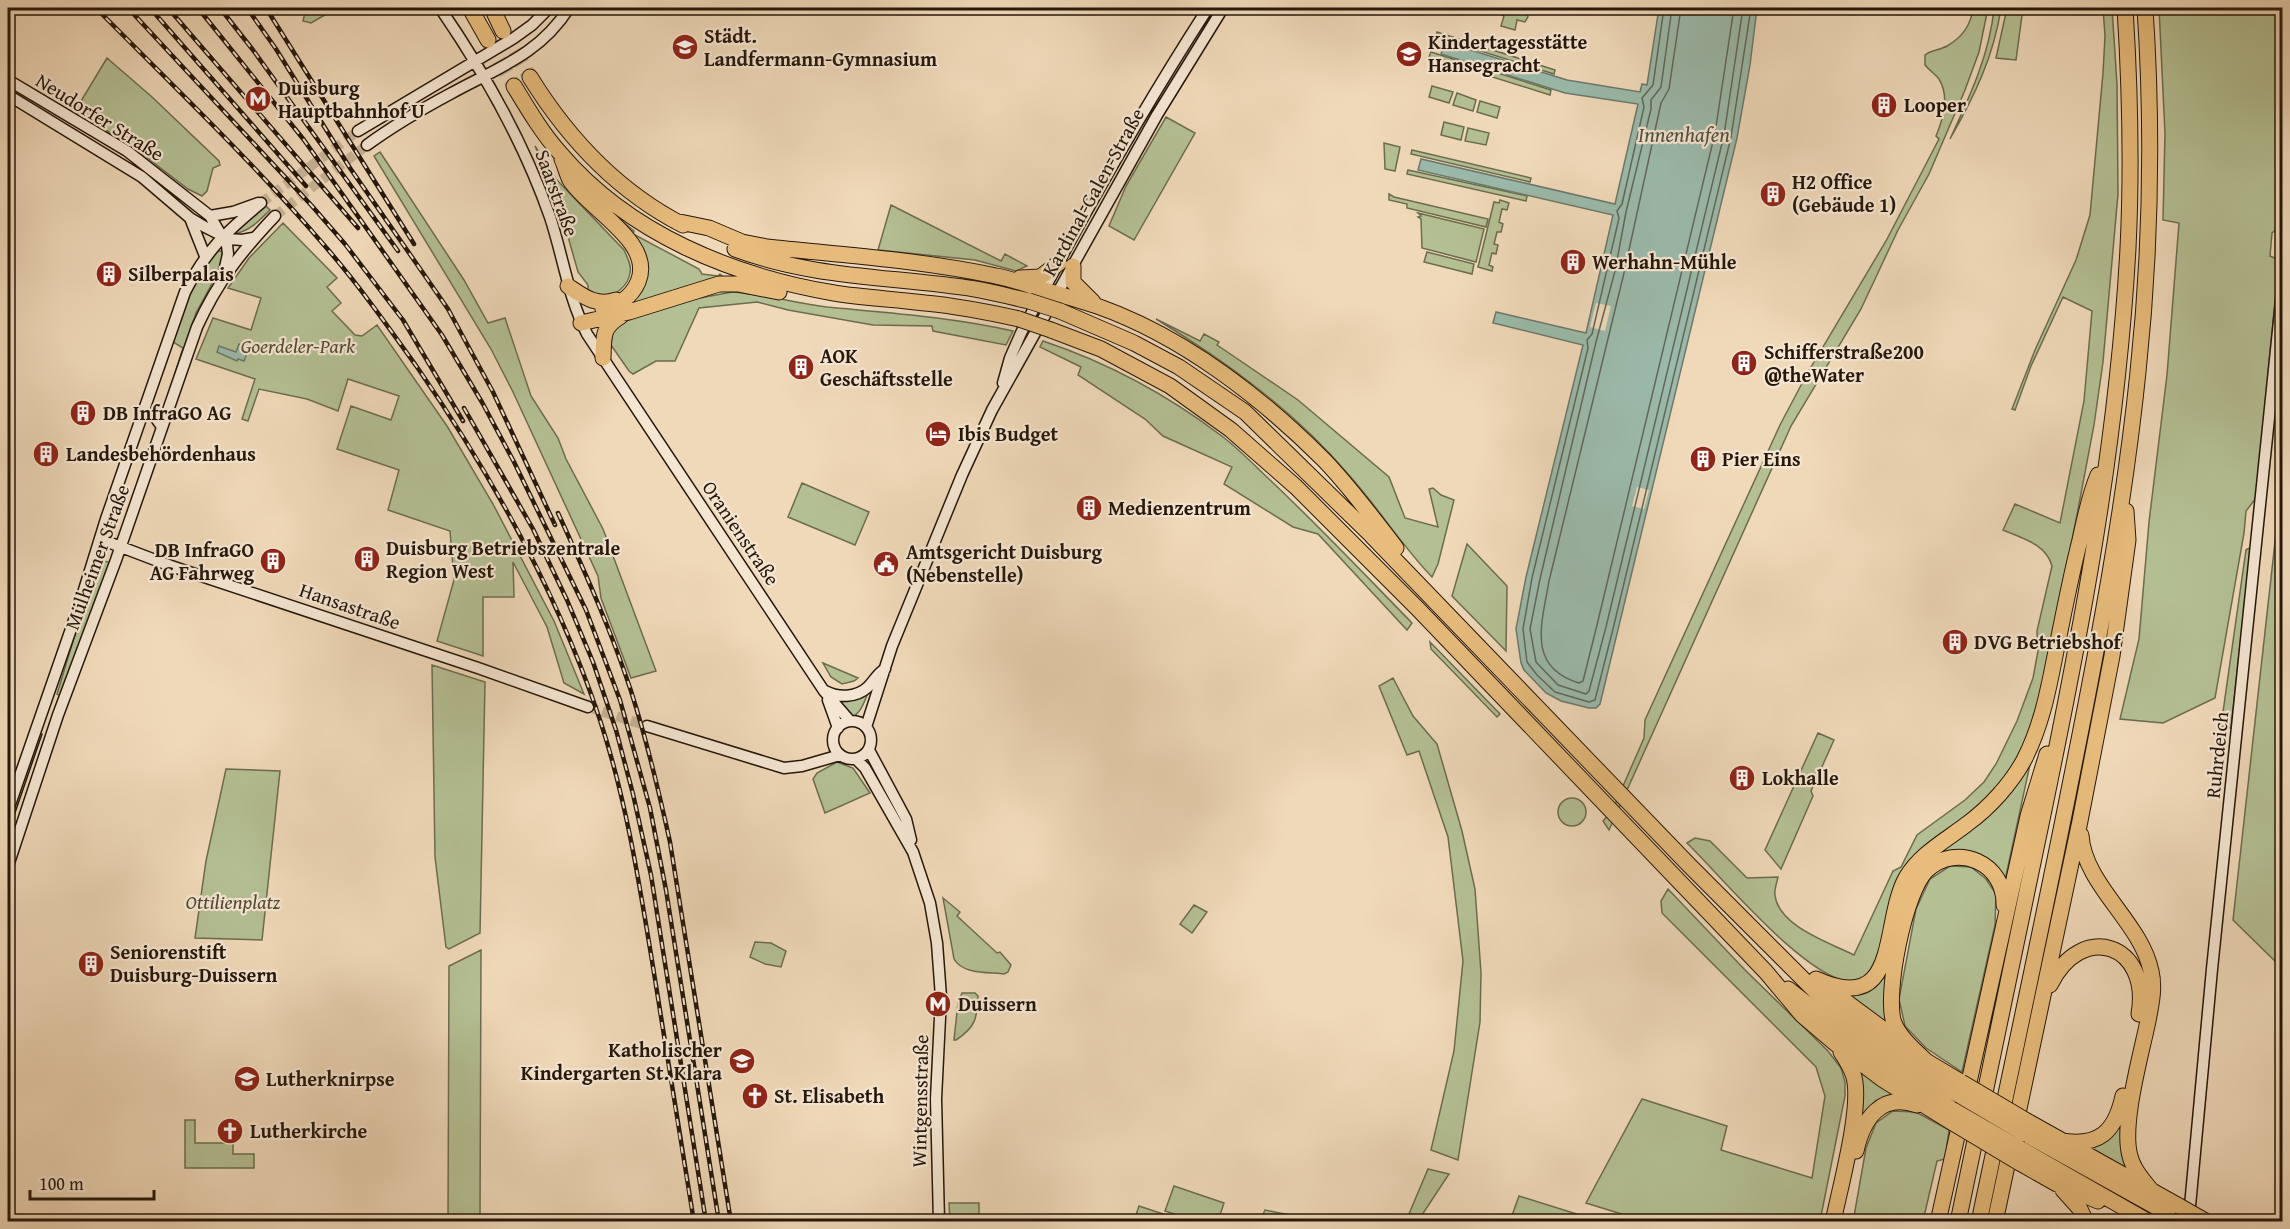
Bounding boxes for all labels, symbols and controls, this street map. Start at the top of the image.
place label: Städt. Landfermann-Gymnasium [704,21,937,73]
place label: Kindertagesstätte Hansegracht [1428,27,1587,79]
school or university icon: Städt. Landfermann-Gymnasium [670,32,700,62]
school or university icon: Kindertagesstätte Hansegracht [1394,39,1424,69]
street label: Neudorfer Straße [31,66,170,168]
place label: Duisburg Hauptbahnhof U [278,73,425,125]
metro station icon: Duisburg Hauptbahnhof U [243,84,273,114]
building icon: Looper [1869,90,1899,120]
place label: Looper [1904,90,1966,119]
street label: Kardinal-Galen-Straße [1034,102,1151,281]
water label: Innenhafen [1638,119,1730,150]
street label: Saarstraße [528,145,587,240]
place label: H2 Office (Gebäude 1) [1792,167,1896,219]
building icon: H2 Office (Gebäude 1) [1758,179,1788,209]
building icon: Werhahn-Mühle [1558,247,1588,277]
place label: Werhahn-Mühle [1592,247,1737,276]
building icon: Silberpalais [94,259,124,289]
place label: Silberpalais [128,259,234,288]
park label: Goerdeler-Park [241,331,356,360]
place label: Schifferstraße200 @theWater [1764,337,1924,389]
place label: AOK Geschäftsstelle [820,341,953,393]
building icon: Schifferstraße200 @theWater [1729,348,1759,378]
building icon: AOK Geschäftsstelle [786,352,816,382]
building icon: DB InfraGO AG [68,398,98,428]
place label: DB InfraGO AG [103,398,231,427]
hotel icon: Ibis Budget [923,419,953,449]
place label: Ibis Budget [958,419,1059,448]
building icon: Landesbehördenhaus [31,439,61,469]
place label: Landesbehördenhaus [66,439,256,468]
building icon: Pier Eins [1688,444,1718,474]
place label: Pier Eins [1722,444,1801,473]
street label: Oranienstraße [696,475,787,591]
street label: Mülheimer Straße [57,480,136,634]
building icon: Medienzentrum [1074,493,1104,523]
place label: Medienzentrum [1108,493,1251,522]
place label: Duisburg Betriebszentrale Region West [386,533,621,585]
place label: DB InfraGO AG Fahrweg [150,535,254,587]
place label: Amtsgericht Duisburg (Nebenstelle) [906,537,1102,589]
building icon: Duisburg Betriebszentrale Region West [352,544,382,574]
building icon: DB InfraGO AG Fahrweg [258,546,288,576]
public building icon: Amtsgericht Duisburg (Nebenstelle) [871,549,901,579]
street label: Hansastraße [296,575,405,636]
building icon: DVG Betriebshof [1940,627,1970,657]
place label: DVG Betriebshof [1974,627,2123,656]
street label: Ruhrdeich [2198,710,2235,800]
building icon: Lokhalle [1727,763,1757,793]
place label: Lokhalle [1762,763,1839,792]
park label: Ottilienplatz [186,887,281,916]
place label: Seniorenstift Duisburg-Duissern [110,937,278,989]
building icon: Seniorenstift Duisburg-Duissern [76,949,106,979]
metro station icon: Duissern [923,989,953,1019]
place label: Duissern [958,989,1037,1018]
street label: Wintgensstraße [904,1034,935,1168]
place label: Katholischer Kindergarten St. Klara [521,1035,723,1087]
school or university icon: Katholischer Kindergarten St. Klara [727,1046,757,1076]
school or university icon: Lutherknirpse [232,1064,262,1094]
place label: Lutherknirpse [266,1064,395,1093]
church icon: St. Elisabeth [740,1081,770,1111]
place label: St. Elisabeth [774,1081,884,1110]
church icon: Lutherkirche [215,1116,245,1146]
place label: Lutherkirche [250,1116,367,1145]
scale bar [30,1163,154,1201]
text: 100 m [39,1170,84,1197]

